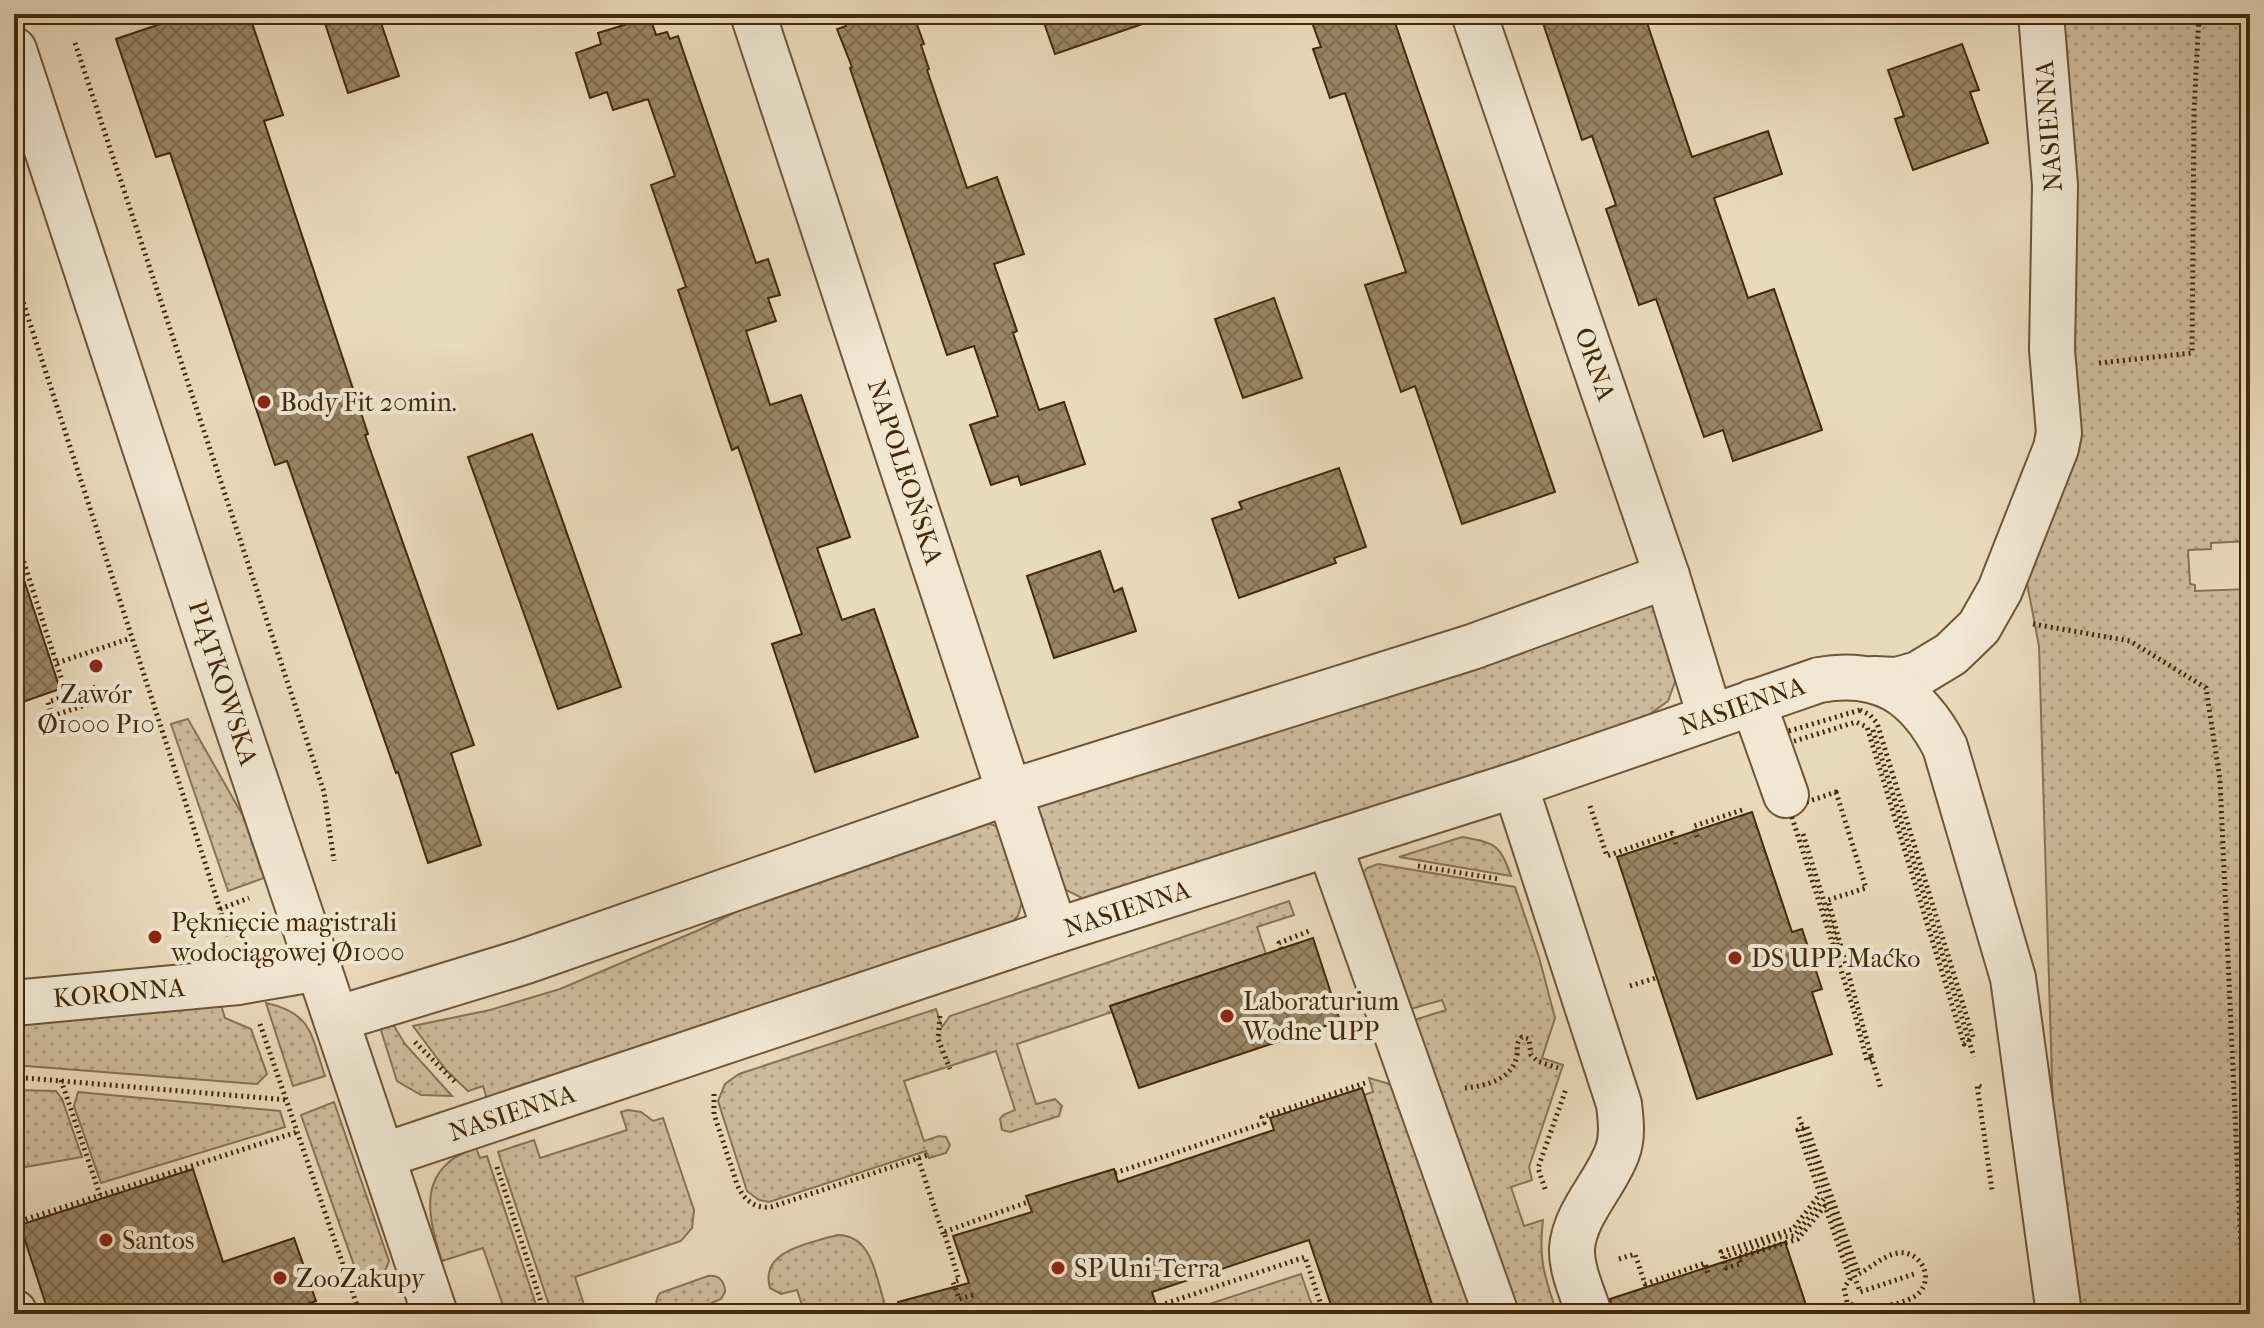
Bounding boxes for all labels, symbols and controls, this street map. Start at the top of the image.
street label: NASIENNA [2029,58,2069,193]
street label: ORNA [1568,323,1622,406]
street label: NAPOLEOŃSKA [860,375,951,569]
place label: Body Fit 20min. [280,387,457,418]
marker: Body Fit 20min. [255,393,273,411]
street label: PIĄTKOWSKA [181,596,265,771]
marker: Zawór Ø1000 P10 [87,657,105,675]
street label: NASIENNA [1675,670,1810,742]
place label: Zawór Ø1000 P10 [37,679,155,740]
street label: NASIENNA [1060,874,1195,944]
place label: Pęknięcie magistrali wodociągowej Ø1000 [170,907,405,969]
marker: Pęknięcie magistrali wodociągowej Ø1000 [146,928,164,946]
place label: DS UPP Maćko [1751,943,1920,974]
marker: DS UPP Maćko [1726,949,1744,967]
street label: KORONNA [52,972,187,1014]
place label: Laboraturium Wodne UPP [1242,986,1400,1047]
marker: Laboraturium Wodne UPP [1218,1007,1236,1025]
street label: NASIENNA [445,1078,580,1148]
place label: Santos [122,1225,194,1256]
marker: Santos [97,1231,115,1249]
place label: SP Uni-Terra [1074,1253,1222,1284]
marker: SP Uni-Terra [1049,1259,1067,1277]
place label: ZooZakupy [296,1263,426,1294]
marker: ZooZakupy [271,1269,289,1287]

